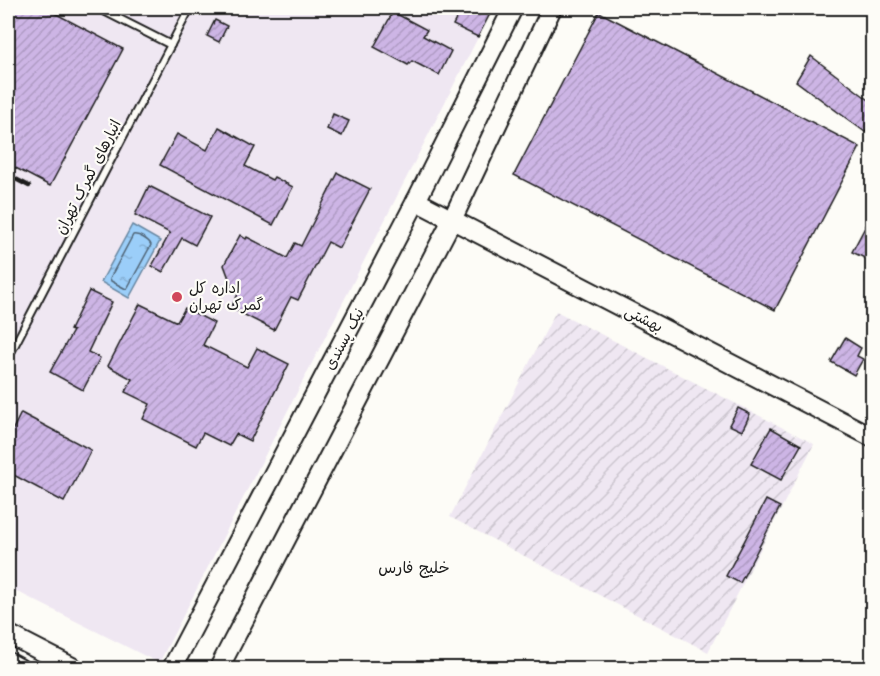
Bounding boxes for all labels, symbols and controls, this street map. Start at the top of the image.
street label: انبارهای گمرک تهران [50,116,126,238]
place label: اداره کل گمرک تهران [189,278,264,315]
marker: اداره کل گمرک تهران [170,290,184,304]
street label: بهشتی [622,301,666,337]
street label: نیک پسندی [319,305,369,373]
district label: خلیج فارس [378,557,450,578]

